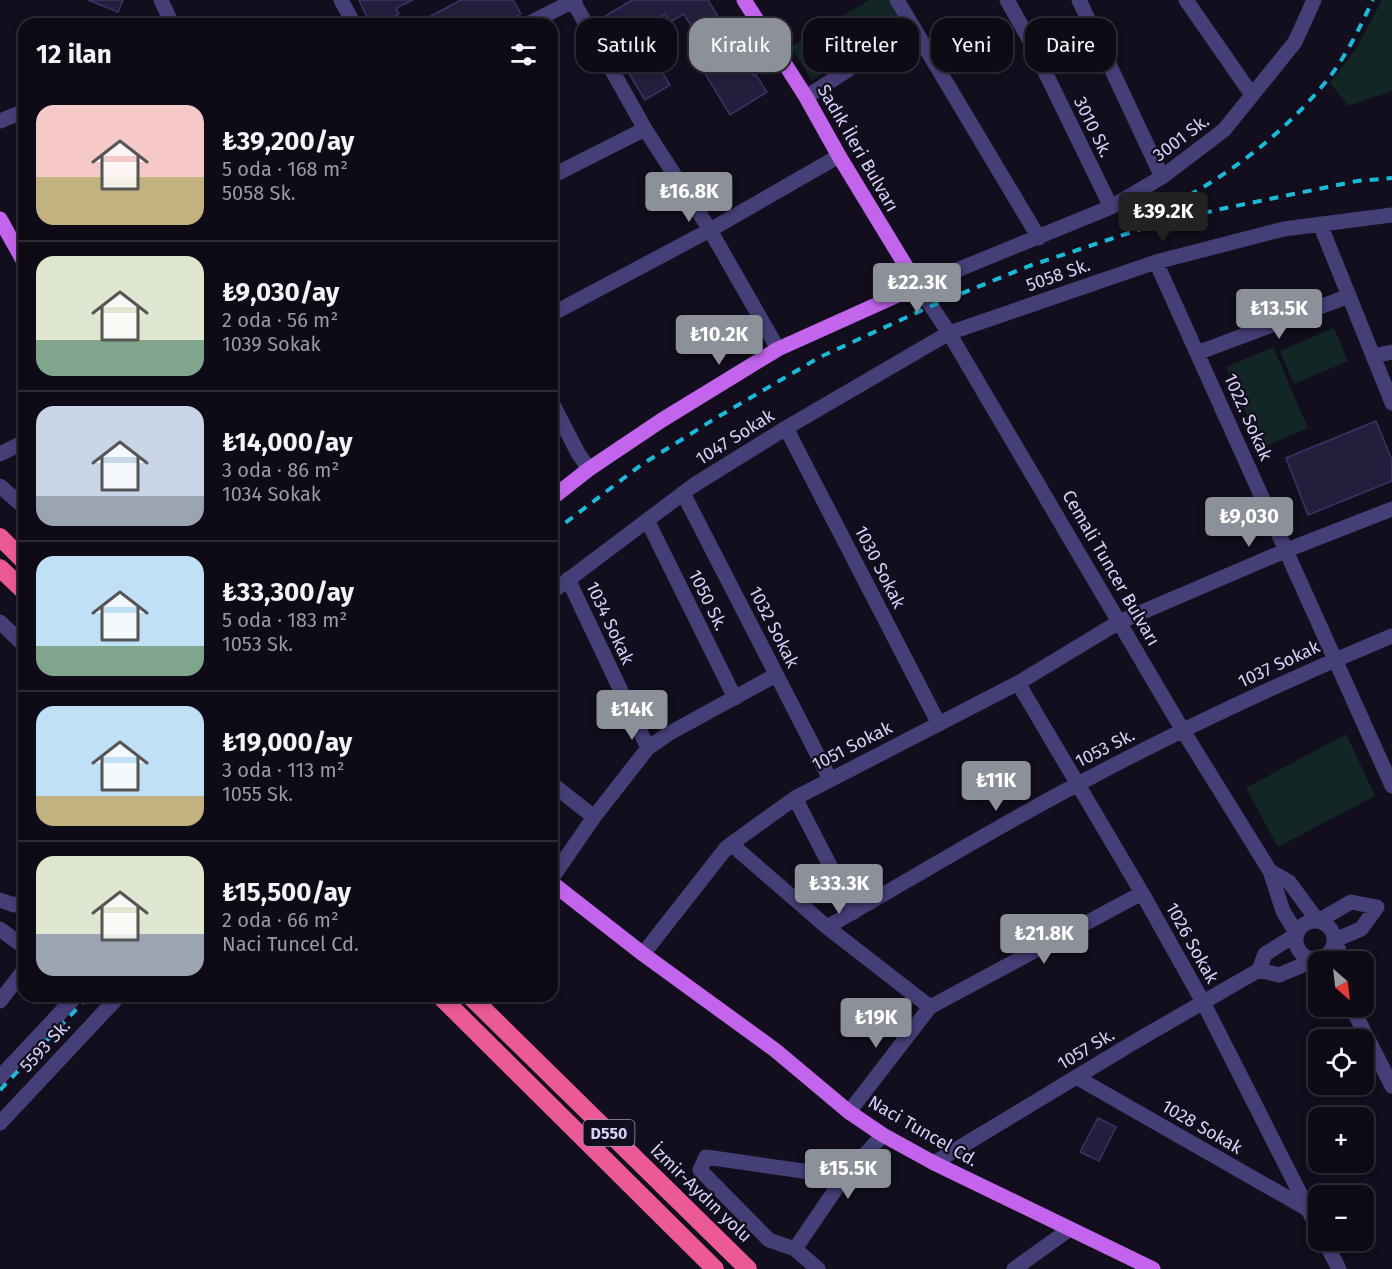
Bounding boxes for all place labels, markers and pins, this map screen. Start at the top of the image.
pin: ₺16.8K [640,172,738,223]
pin: ₺39.2K [1114,192,1212,243]
pin: ₺22.3K [868,263,966,314]
pin: ₺13.5K [1230,289,1328,340]
pin: ₺10.2K [670,315,768,366]
pin: ₺9,030 [1200,497,1298,548]
pin: ₺14K [596,690,668,741]
pin: ₺11K [960,761,1032,812]
pin: ₺33.3K [790,864,888,915]
pin: ₺21.8K [995,914,1093,965]
pin: ₺19K [840,998,912,1049]
pin: ₺15.5K [799,1149,897,1200]

